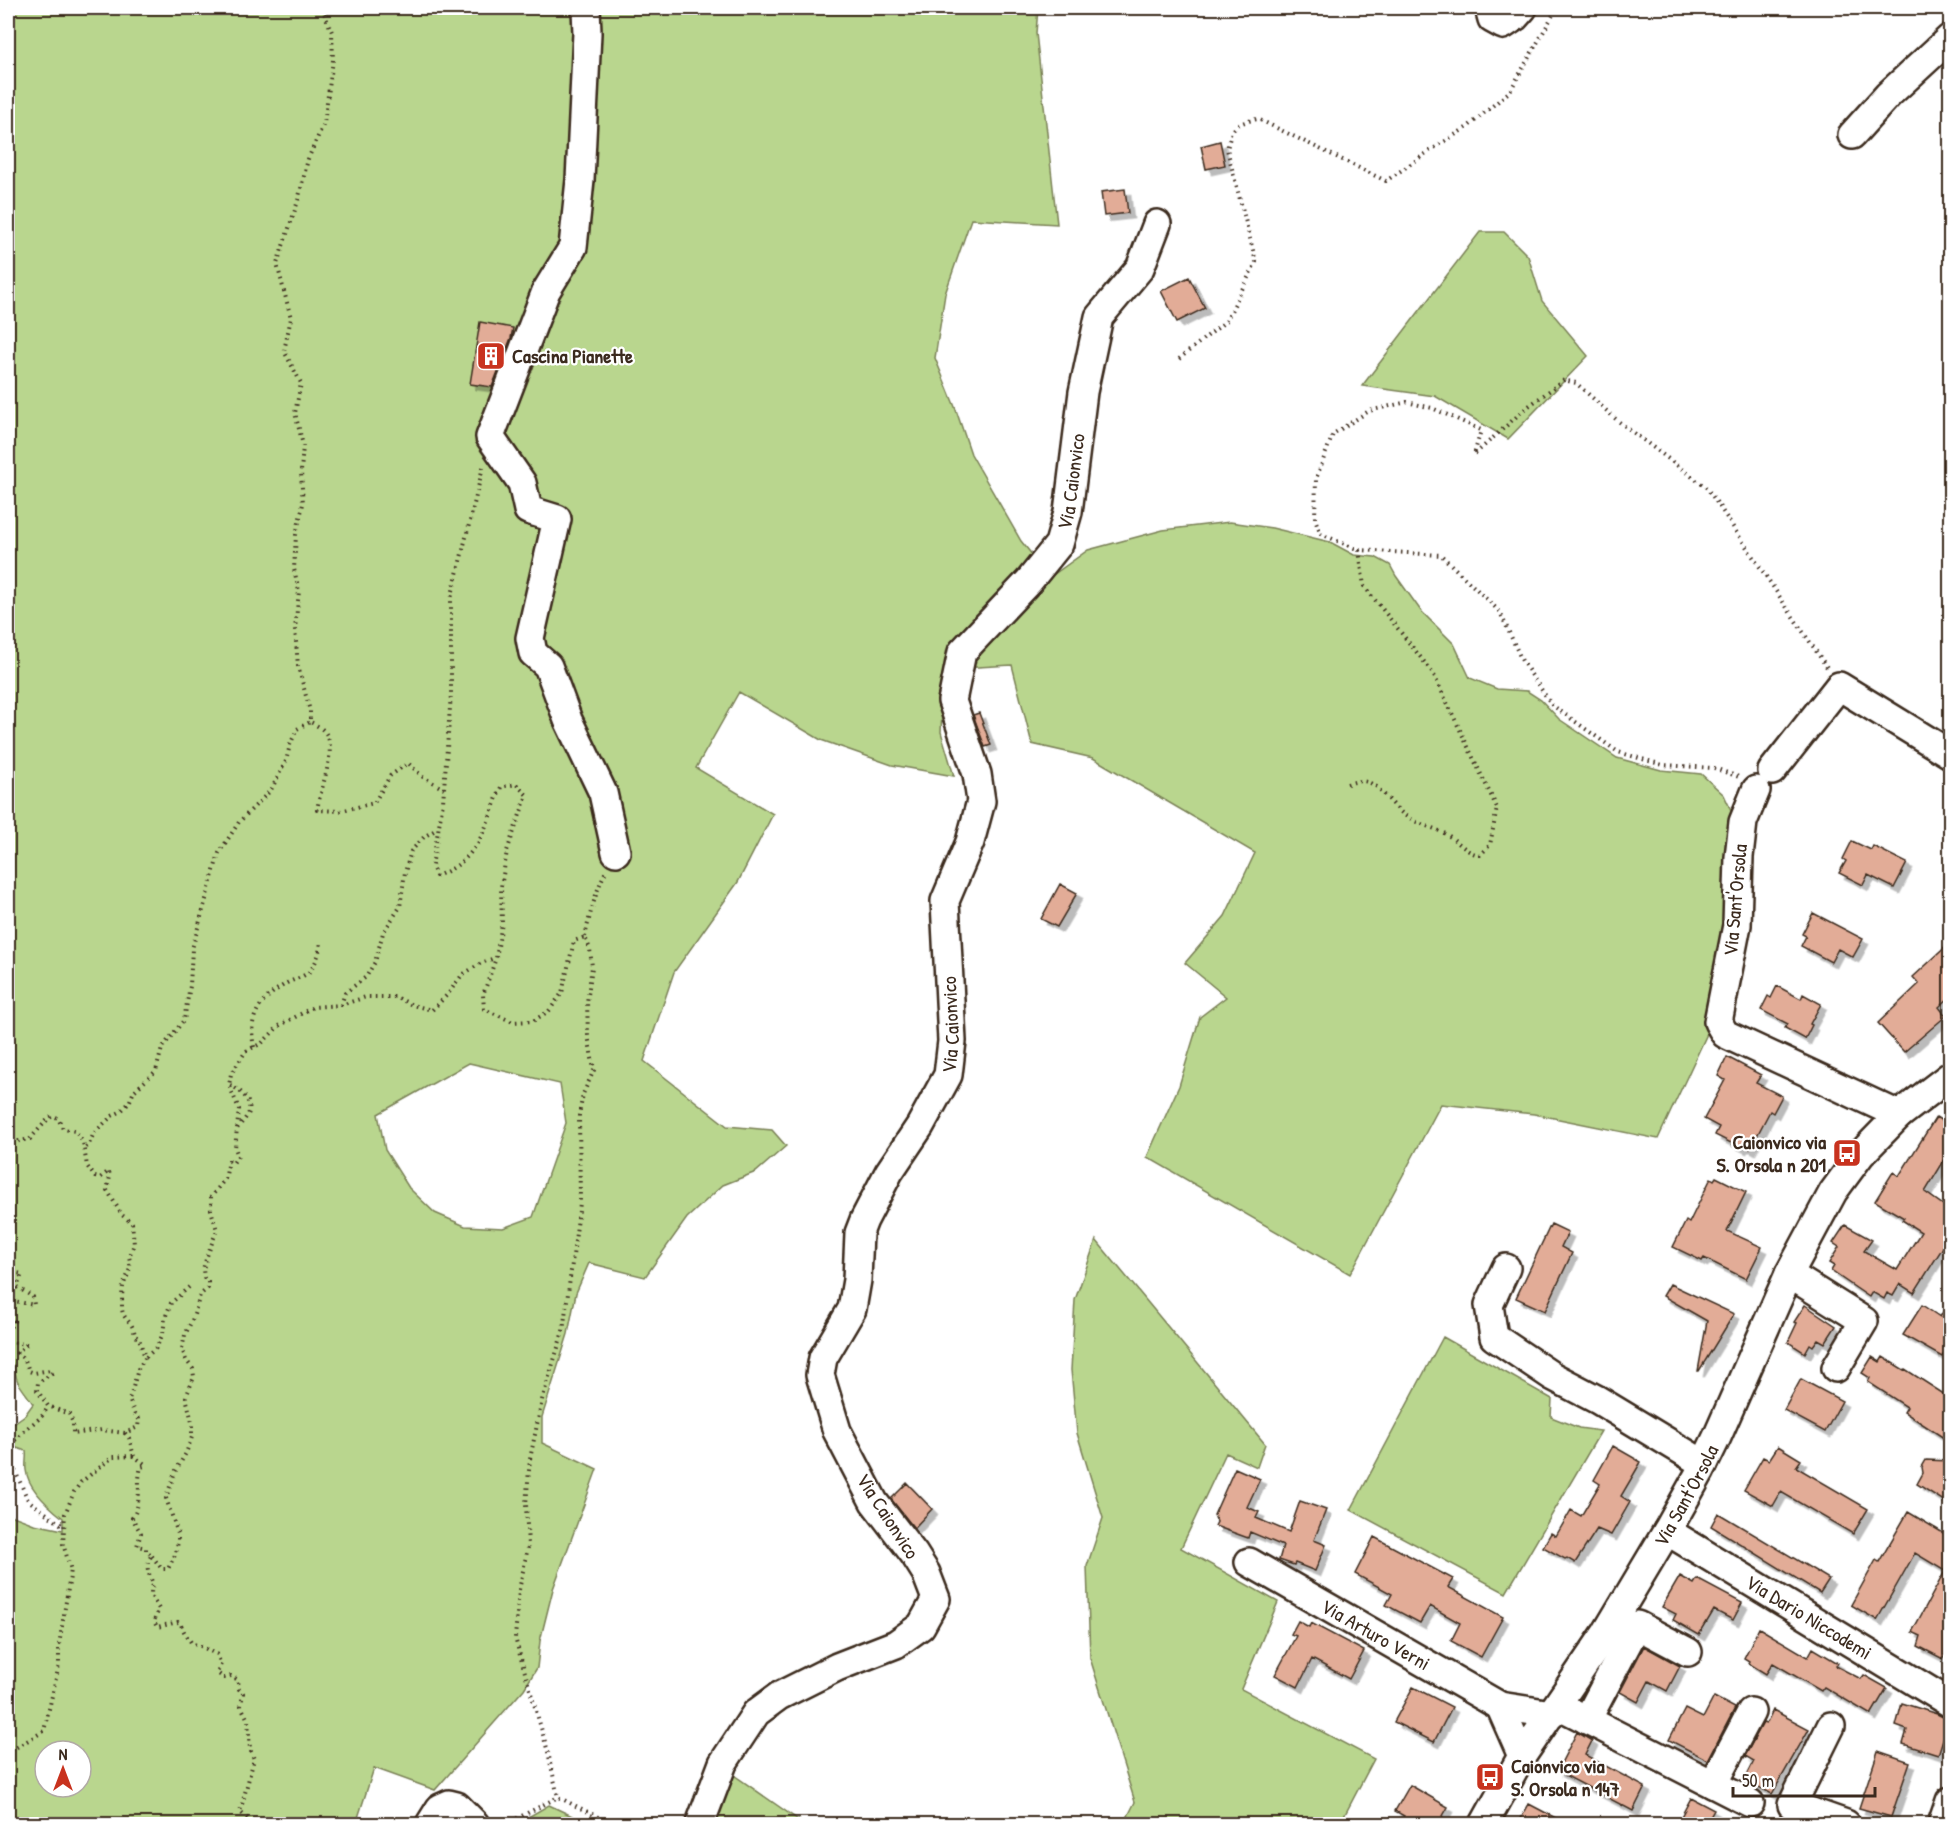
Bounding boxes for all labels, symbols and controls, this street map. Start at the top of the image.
building icon: Cascina Pianette [475,340,507,372]
place label: Cascina Pianette [512,342,633,369]
street label: Via Caionvico [1050,432,1091,533]
street label: Via Sant'Orsola [1716,843,1753,957]
street label: Via Caionvico [934,976,965,1074]
place label: Caionvico via S. Orsola n 201 [1716,1128,1826,1178]
bus stop icon: Caionvico via S. Orsola n 201 [1831,1137,1863,1169]
street label: Via Sant'Orsola [1647,1440,1724,1551]
street label: Via Caionvico [851,1468,926,1564]
street label: Via Dario Niccodemi [1741,1568,1877,1665]
street label: Via Arturo Verni [1317,1592,1435,1676]
north arrow [33,1739,93,1799]
text: N [59,1743,68,1765]
place label: Caionvico via S. Orsola n 147 [1511,1752,1620,1802]
scale bar [1733,1760,1876,1798]
bus stop icon: Caionvico via S. Orsola n 147 [1474,1761,1506,1793]
text: 50 m [1742,1768,1774,1793]

